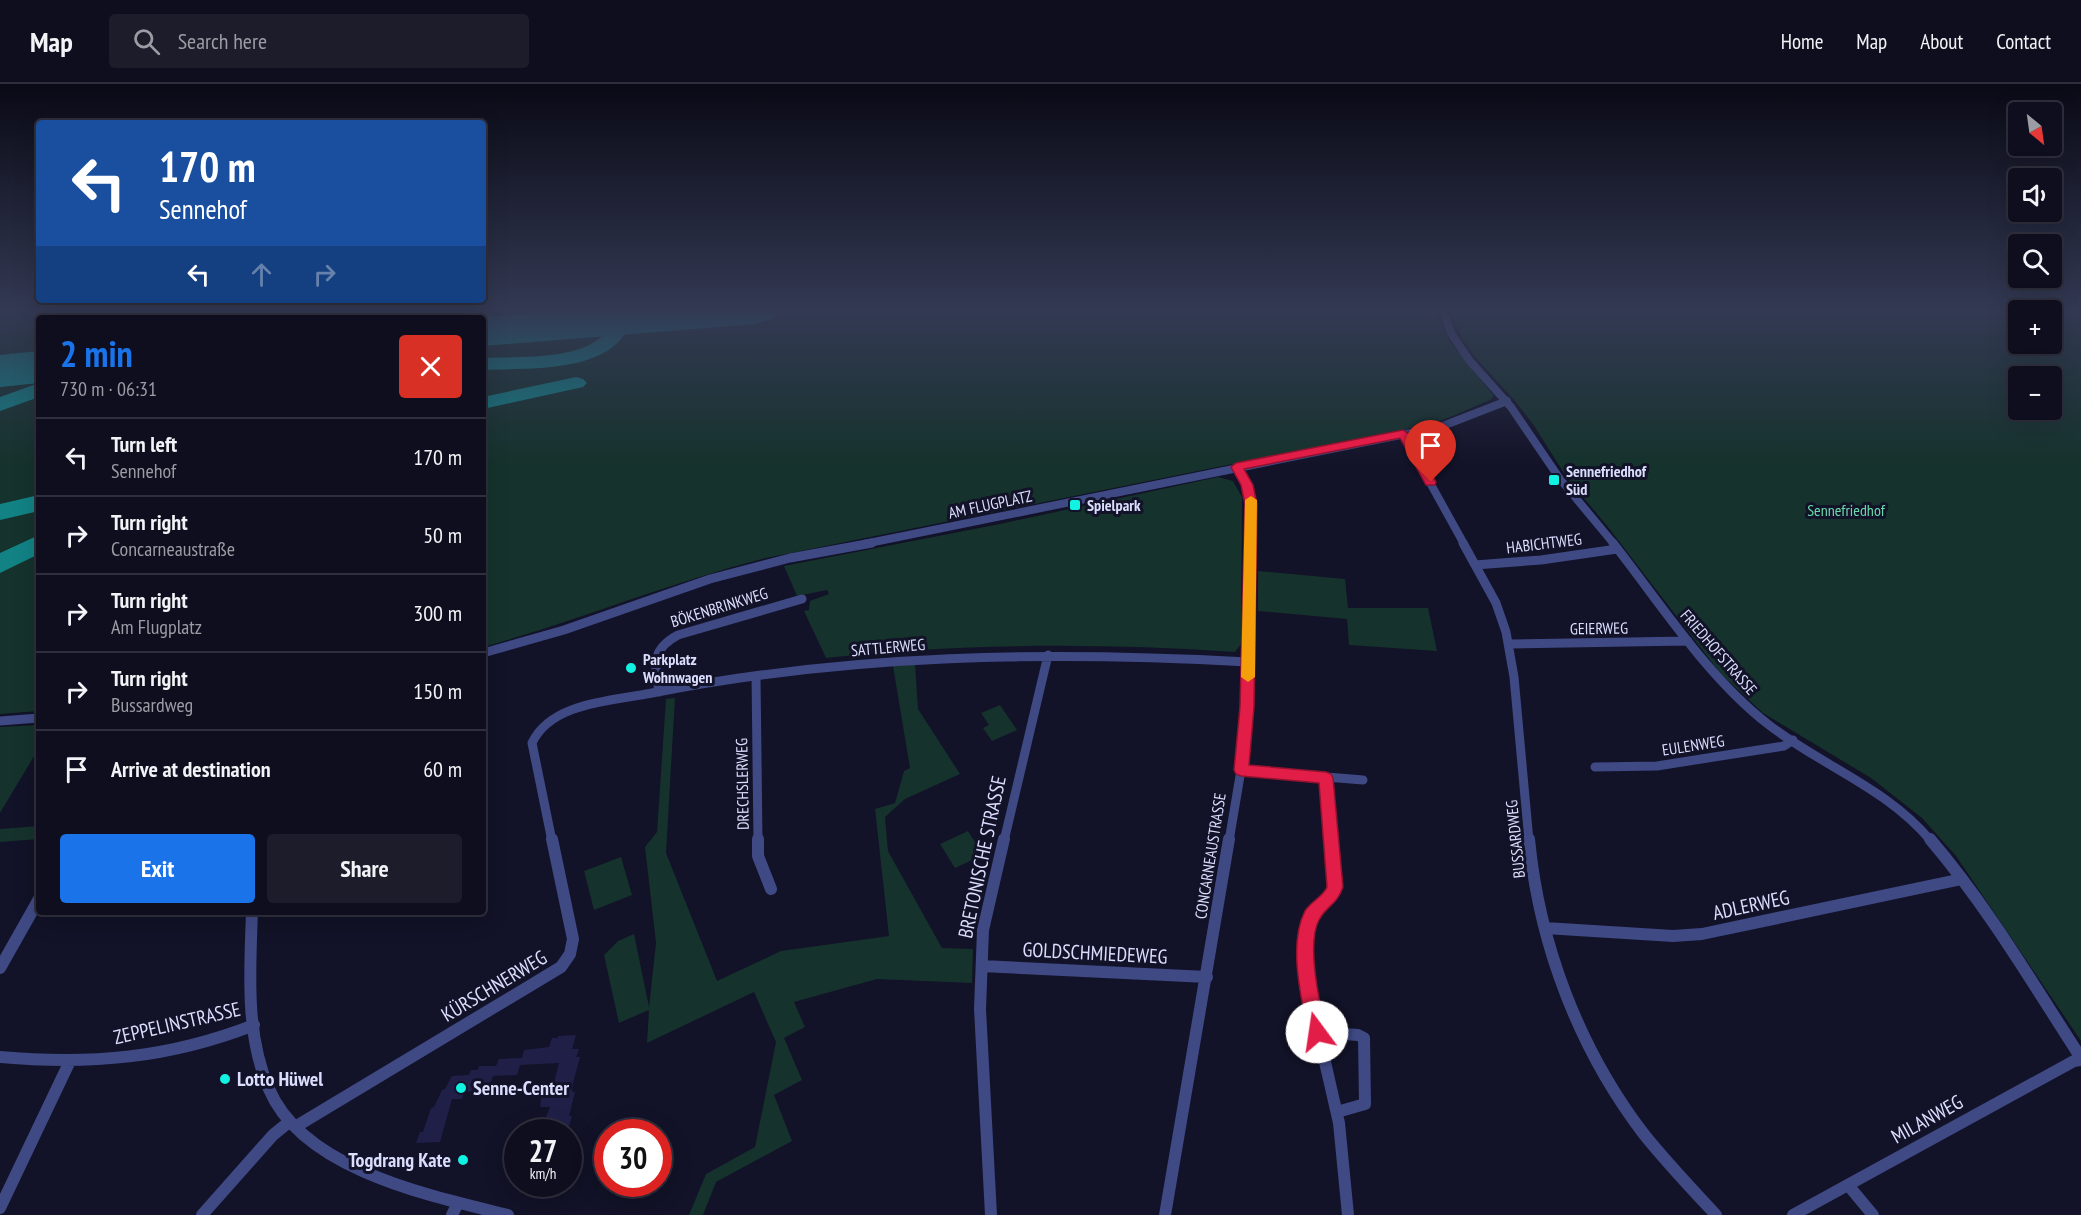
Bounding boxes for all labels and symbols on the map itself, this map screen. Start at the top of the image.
north arrow [2008,102,2062,156]
pin [1405,420,1456,482]
place label: Sennefriedhof Süd [1566,461,1647,499]
marker: Sennefriedhof Süd [1547,473,1561,487]
street label: AM FLUGPLATZ [946,485,1034,523]
place label: Spielpark [1087,495,1141,515]
marker: Spielpark [1068,498,1082,512]
park label: Sennefriedhof [1807,500,1886,520]
street label: HABICHTWEG [1505,528,1583,558]
street label: BÖKENBRINKWEG [668,583,770,631]
street label: FRIEDHOFSTRASSE [1676,605,1762,699]
street label: GEIERWEG [1570,617,1628,639]
street label: SATTLERWEG [850,634,926,660]
place label: Parkplatz Wohnwagen [642,649,713,687]
marker: Parkplatz Wohnwagen [624,661,638,675]
street label: EULENWEG [1660,730,1726,760]
street label: DRECHSLERWEG [731,738,753,830]
street label: BRETONISCHE STRASSE [952,773,1012,941]
street label: CONCARNEAUSTRASSE [1190,791,1230,920]
street label: BUSSARDWEG [1501,799,1529,879]
street label: ADLERWEG [1710,884,1792,926]
street label: GOLDSCHMIEDEWEG [1022,936,1168,970]
street label: KÜRSCHNERWEG [437,944,551,1028]
street label: ZEPPELINSTRASSE [111,996,243,1050]
position arrow [1285,1000,1349,1064]
place label: Lotto Hüwel [237,1066,323,1092]
marker: Lotto Hüwel [218,1072,232,1086]
place label: Senne-Center [473,1075,569,1101]
marker: Senne-Center [454,1081,468,1095]
street label: MILANWEG [1887,1089,1967,1149]
speed limit sign: 30 [594,1119,672,1197]
place label: Togdrang Kate [348,1147,451,1173]
marker: Togdrang Kate [456,1153,470,1167]

